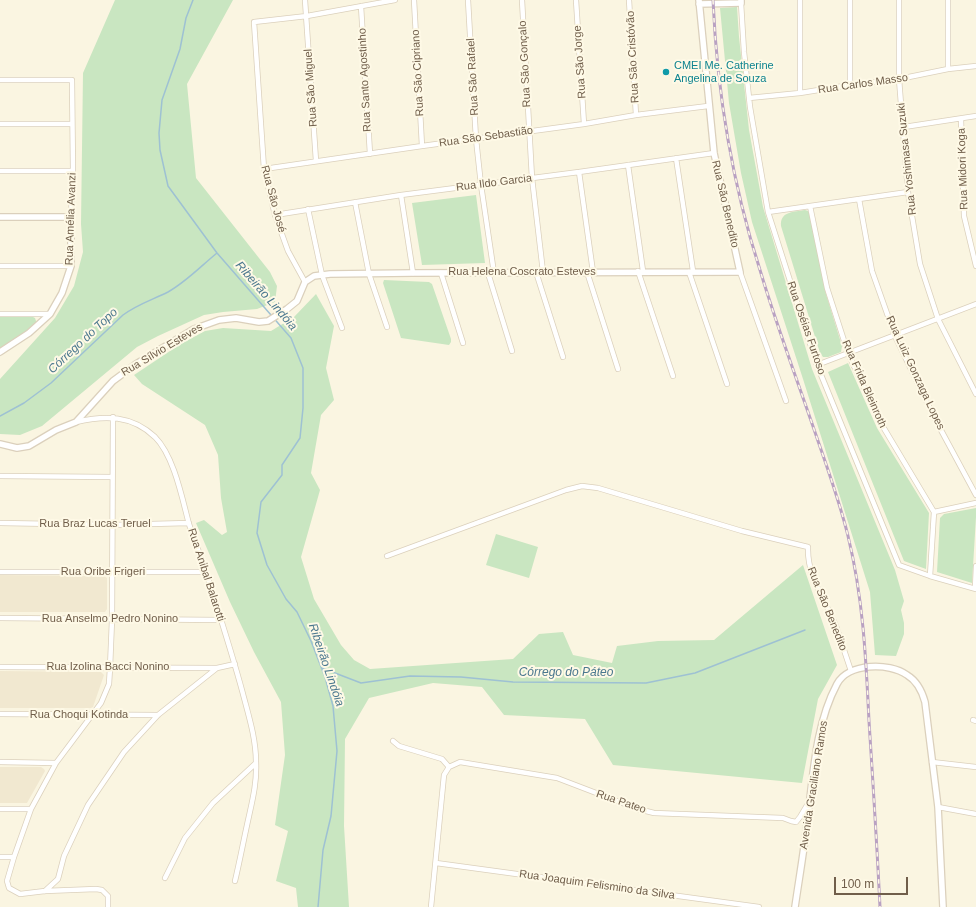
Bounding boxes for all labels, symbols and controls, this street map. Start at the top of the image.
street label: Rua São Cristóvão [624,11,642,103]
street label: Rua São Gonçalo [516,20,534,108]
street label: Rua São Jorge [571,25,589,99]
street label: Rua Santo Agostinho [356,28,374,132]
street label: Rua São Cipriano [409,29,427,117]
street label: Rua São Rafael [464,38,482,116]
street label: Rua São Miguel [302,49,320,127]
place label: CMEI Me. Catherine Angelina de Souza [674,59,774,85]
marker: CMEI Me. Catherine Angelina de Souza [661,67,671,77]
street label: Rua Carlos Masso [817,71,909,97]
street label: Rua Yoshimasa Suzuki [895,102,919,216]
street label: Rua São Sebastião [438,124,534,150]
street label: Rua Midori Koga [955,128,971,210]
street label: Rua São Benedito [709,159,741,249]
street label: Rua São José [258,164,288,234]
street label: Rua Amélia Avanzi [63,172,79,266]
street label: Rua Ildo Garcia [455,172,533,194]
water label: Ribeirão Lindóia [232,259,300,333]
street label: Rua Helena Coscrato Esteves [448,265,596,279]
street label: Rua Oséias Furtoso [784,280,828,376]
water label: Córrego do Topo [45,305,121,377]
street label: Rua Luiz Gonzaga Lopes [883,314,947,432]
street label: Rua Sílvio Esteves [119,321,205,379]
street label: Rua Frida Bleinroth [839,338,889,430]
street label: Rua Braz Lucas Teruel [39,517,151,531]
street label: Rua Anibal Balarotti [185,527,227,623]
street label: Rua Oribe Frigeri [61,565,145,579]
street label: Rua São Benedito [804,565,850,653]
street label: Rua Anselmo Pedro Nonino [42,612,178,626]
water label: Ribeirão Lindóia [305,622,347,708]
street label: Rua Izolina Bacci Nonino [47,660,169,674]
water label: Córrego do Páteo [519,666,613,680]
street label: Rua Choqui Kotinda [30,708,128,722]
street label: Avenida Graciliano Ramos [797,720,831,850]
street label: Rua Pateo [594,787,648,817]
street label: Rua Joaquim Felismino da Silva [518,868,676,902]
scale bar [836,869,910,895]
text: 100 m [841,877,874,891]

